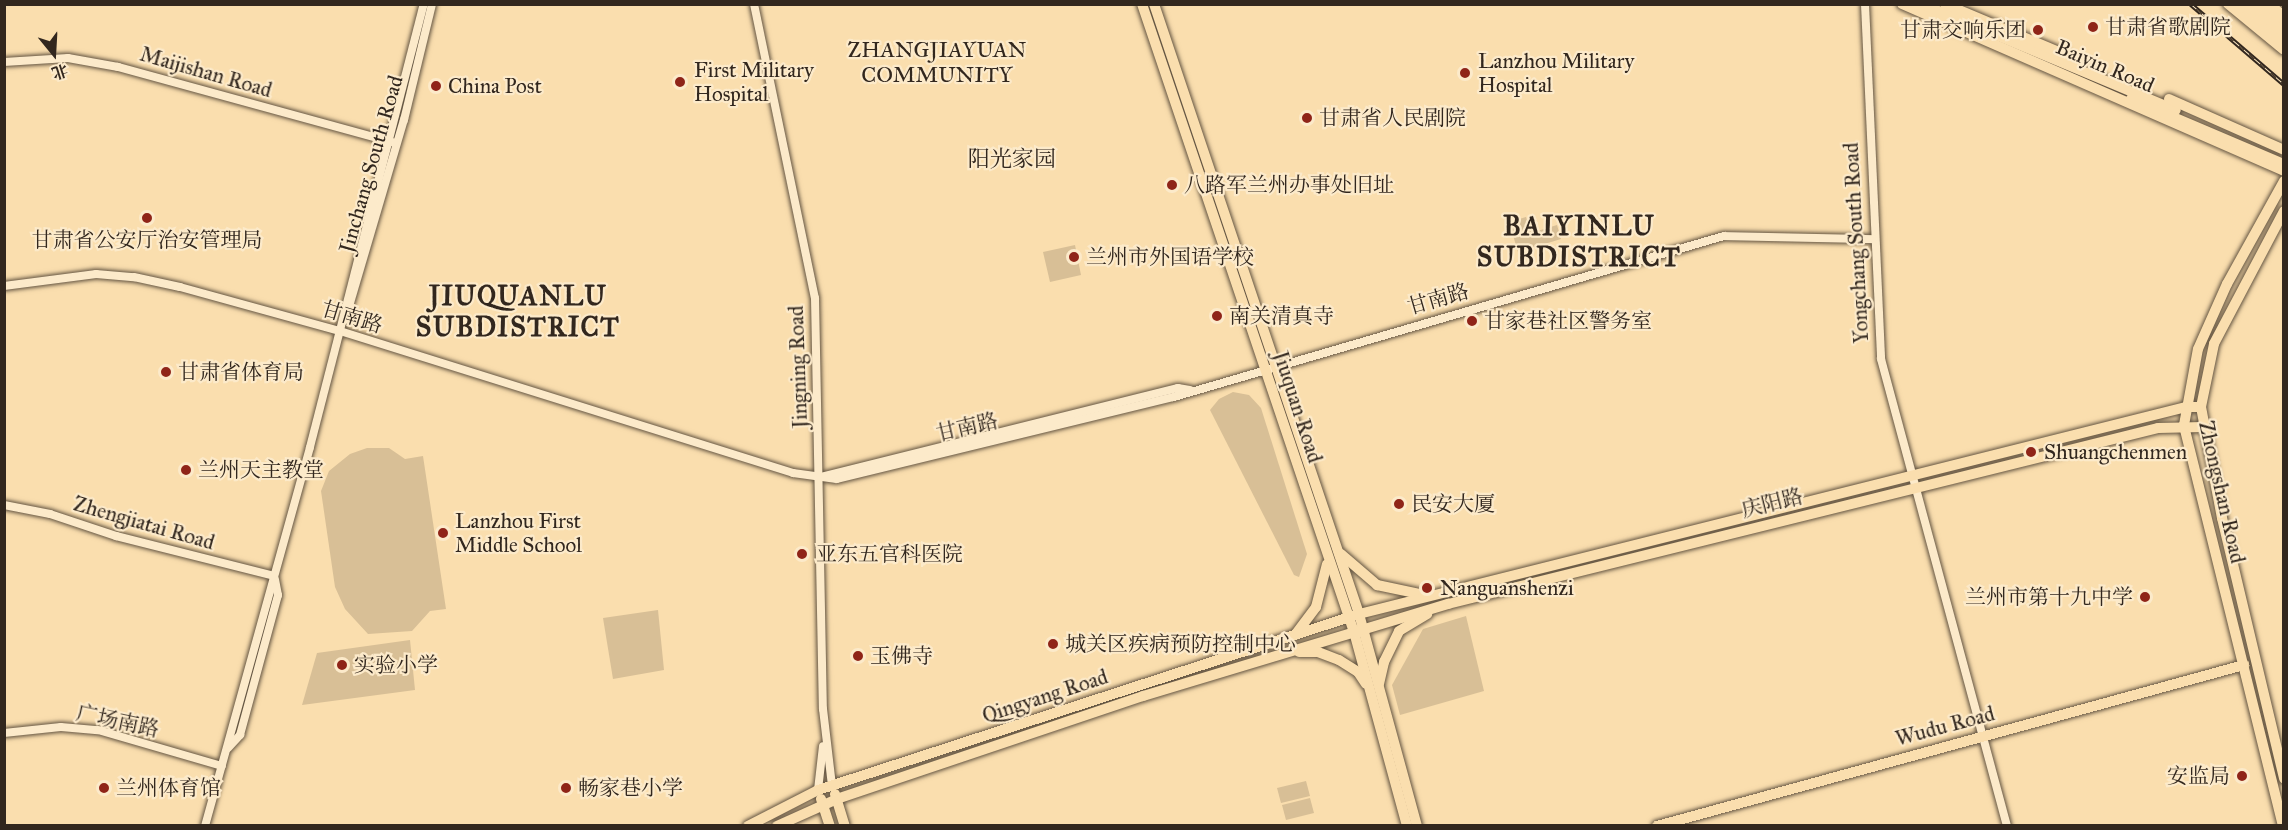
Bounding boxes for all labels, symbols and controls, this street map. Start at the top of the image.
place label: 甘肃省歌剧院 [2105,14,2231,40]
place label: 甘肃交响乐团 [1900,17,2026,43]
marker: 甘肃省歌剧院 [2086,20,2100,34]
marker: 甘肃交响乐团 [2031,23,2045,37]
north arrow [24,24,84,84]
street label: Baiyin Road [2052,34,2158,98]
district label: ZHANGJIAYUAN COMMUNITY [838,36,1036,88]
street label: Maijishan Road [137,41,275,103]
place label: Lanzhou Military Hospital [1478,48,1634,98]
place label: First Military Hospital [694,57,814,107]
text: 北 [49,60,70,83]
marker: Lanzhou Military Hospital [1456,64,1474,82]
street label: Jinchang South Road [334,73,408,255]
place label: China Post [448,73,542,99]
marker: First Military Hospital [671,73,689,91]
marker: China Post [429,79,443,93]
place label: 甘肃省人民剧院 [1319,105,1466,131]
marker: 甘肃省人民剧院 [1300,111,1314,125]
street label: Yongchang South Road [1838,142,1874,344]
district label: 阳光家园 [968,146,1056,172]
place label: 八路军兰州办事处旧址 [1184,172,1394,198]
marker: 八路军兰州办事处旧址 [1165,178,1179,192]
district label: BAIYINLU SUBDISTRICT [1477,209,1681,272]
marker: 甘肃省公安厅治安管理局 [140,211,154,225]
place label: 甘肃省公安厅治安管理局 [32,227,262,253]
place label: 兰州市外国语学校 [1086,244,1254,270]
marker: 兰州市外国语学校 [1067,250,1081,264]
street label: 甘南路 [1404,278,1472,320]
district label: JIUQUANLU SUBDISTRICT [416,279,620,342]
street label: 甘南路 [318,296,386,338]
place label: 南关清真寺 [1229,303,1334,329]
street label: Jingning Road [783,305,813,429]
place label: 甘家巷社区警务室 [1484,308,1652,334]
marker: 南关清真寺 [1210,309,1224,323]
marker: 甘家巷社区警务室 [1465,314,1479,328]
street label: Jiuquan Road [1268,348,1328,466]
place label: 甘肃省体育局 [178,359,304,385]
marker: 甘肃省体育局 [159,365,173,379]
street label: 甘南路 [933,408,1001,446]
street label: Zhongshan Road [2193,418,2251,566]
place label: Shuangchenmen [2044,439,2187,465]
marker: Shuangchenmen [2022,443,2040,461]
place label: 兰州天主教堂 [198,457,324,483]
marker: 兰州天主教堂 [179,463,193,477]
street label: 庆阳路 [1738,483,1806,523]
street label: Zhengjiatai Road [70,491,218,555]
place label: 民安大厦 [1411,491,1495,517]
marker: 民安大厦 [1392,497,1406,511]
place label: Lanzhou First Middle School [455,508,582,558]
marker: Lanzhou First Middle School [436,526,450,540]
place label: 亚东五官科医院 [816,541,963,567]
marker: 亚东五官科医院 [793,545,811,563]
place label: Nanguanshenzi [1440,575,1574,601]
marker: Nanguanshenzi [1418,579,1436,597]
place label: 兰州市第十九中学 [1965,584,2133,610]
marker: 兰州市第十九中学 [2138,590,2152,604]
place label: 城关区疾病预防控制中心 [1065,631,1296,657]
marker: 城关区疾病预防控制中心 [1046,637,1060,651]
place label: 玉佛寺 [870,643,933,669]
marker: 玉佛寺 [851,649,865,663]
place label: 实验小学 [354,652,438,678]
marker: 实验小学 [335,658,349,672]
street label: Qingyang Road [979,664,1111,728]
street label: 广场南路 [74,700,162,742]
street label: Wudu Road [1893,701,1997,751]
place label: 安监局 [2167,763,2230,789]
marker: 安监局 [2235,769,2249,783]
place label: 兰州体育馆 [116,775,221,801]
place label: 畅家巷小学 [578,775,683,801]
marker: 兰州体育馆 [97,781,111,795]
marker: 畅家巷小学 [559,781,573,795]

